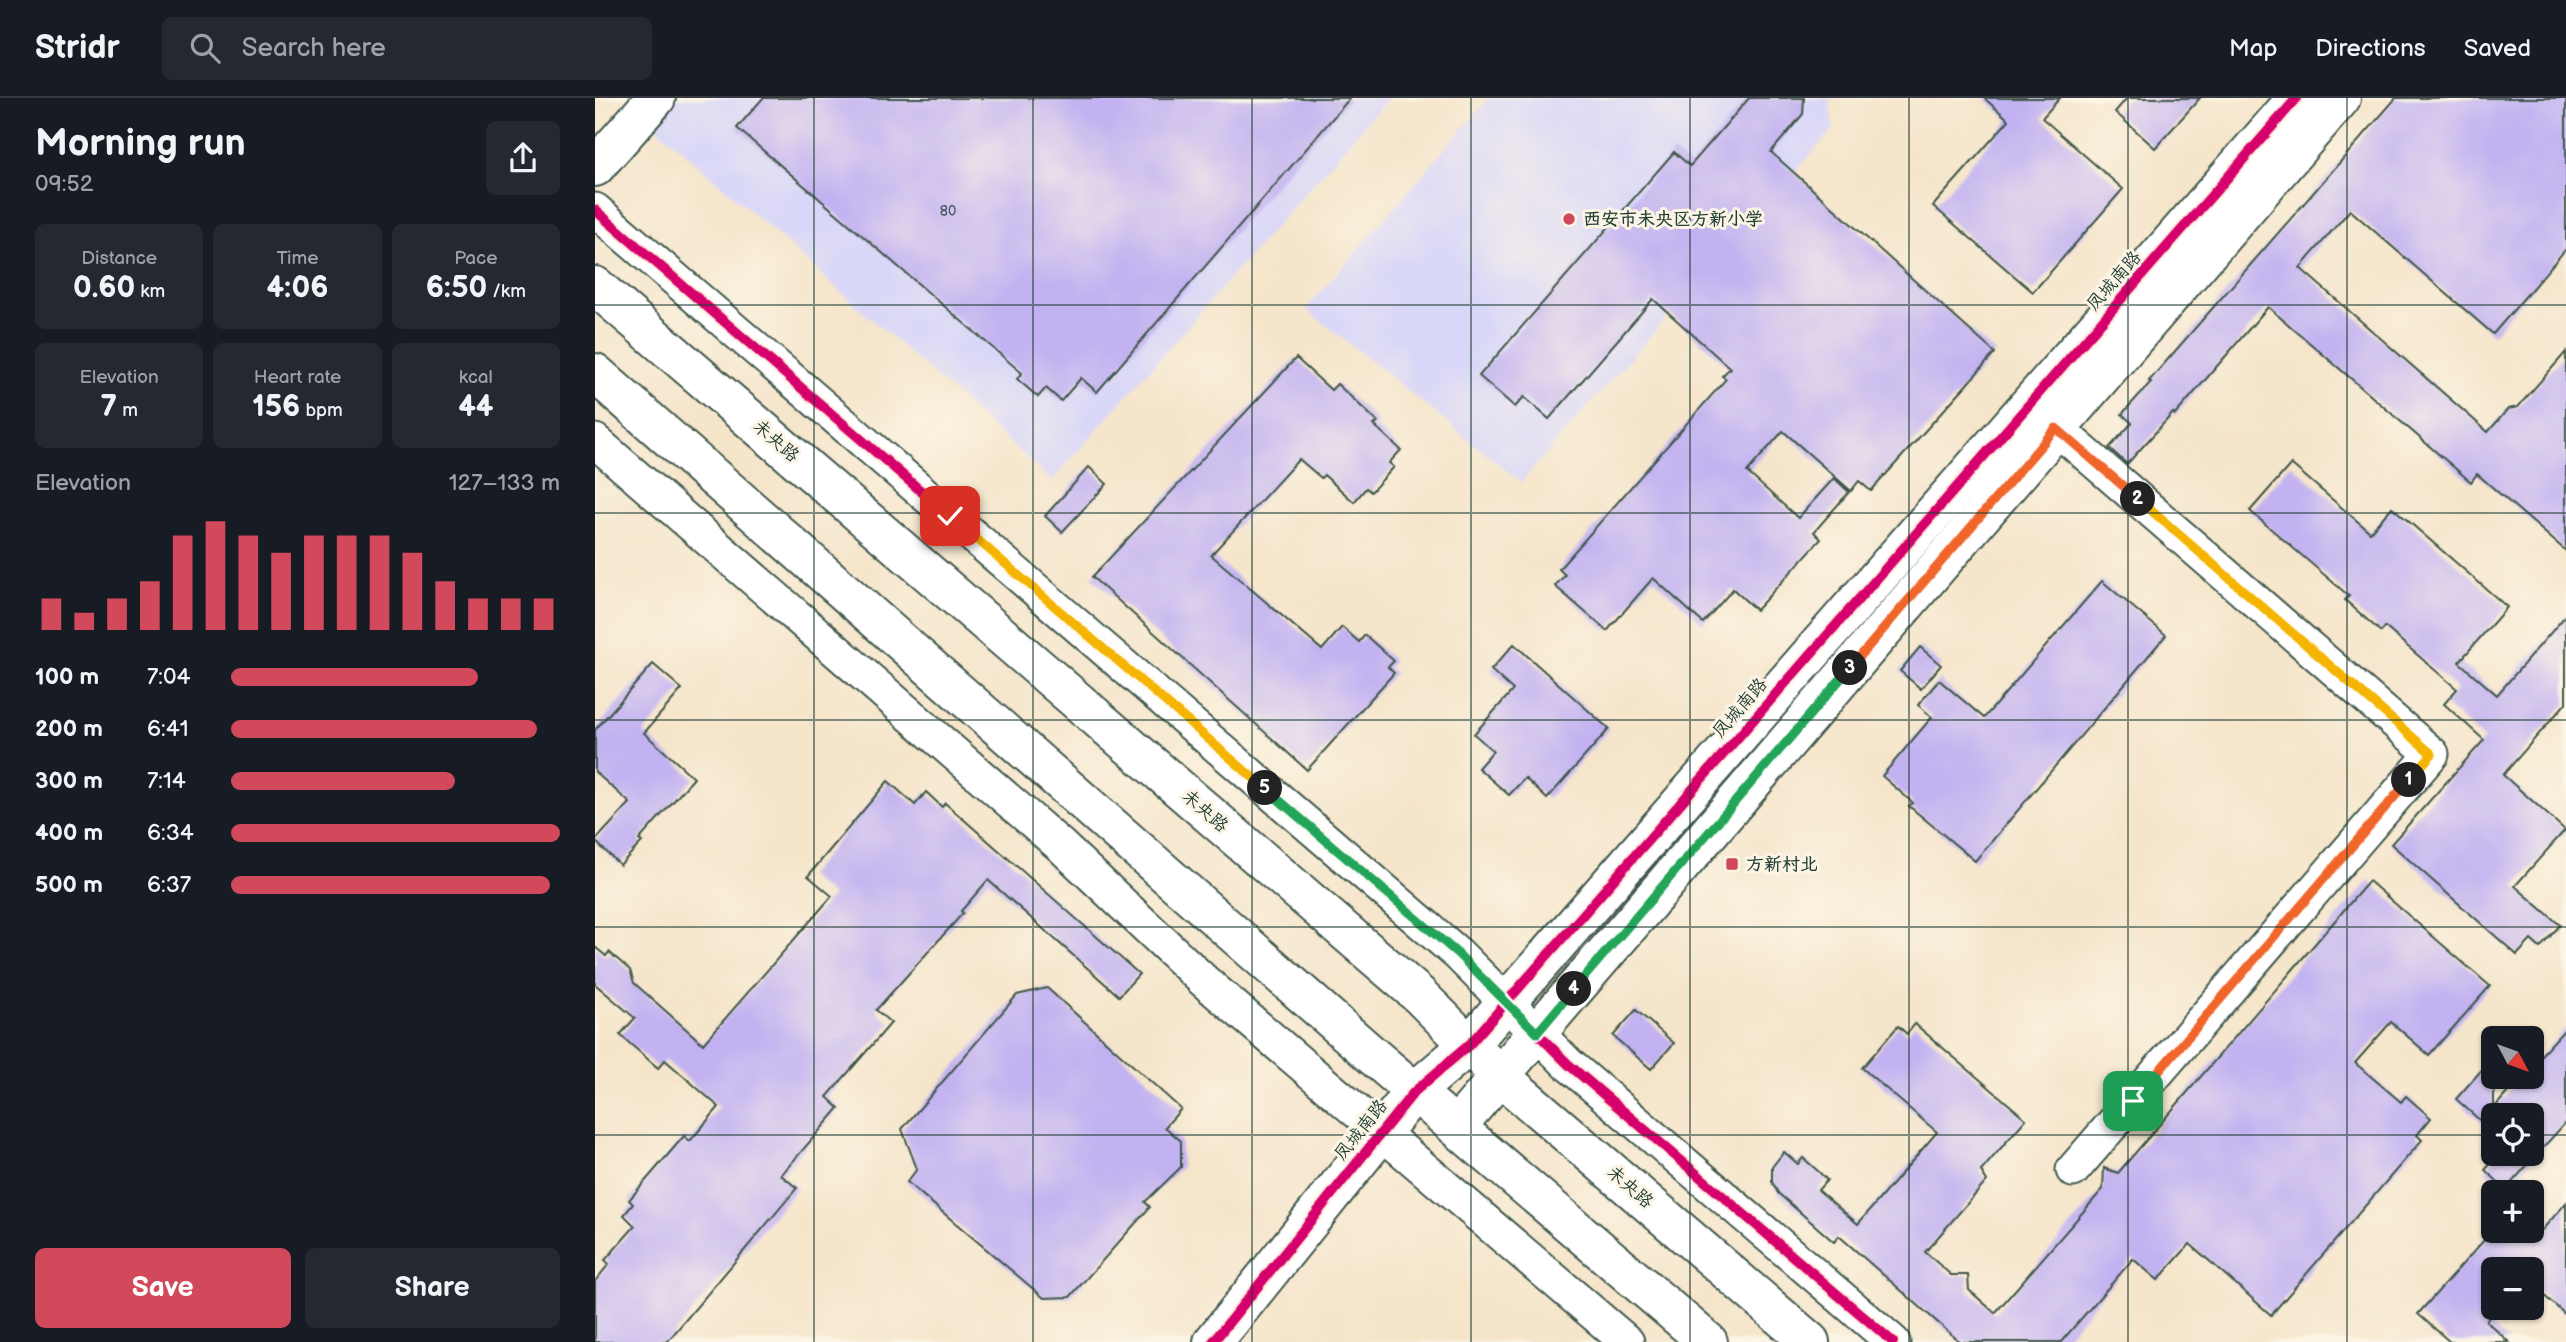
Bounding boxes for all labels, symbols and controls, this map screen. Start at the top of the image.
search box [162,17,652,80]
text: Stridr [35,28,120,68]
icon: search [186,29,224,67]
text: Search here [242,33,386,64]
text: Map [2229,34,2277,63]
text: Directions [2315,34,2426,63]
text: Saved [2464,34,2531,63]
text: Morning run [35,121,246,166]
button: share [486,121,560,195]
text: 09:52 [35,170,93,198]
house number: 80 [940,203,956,220]
place label: 西安市未央区方新小学 [1583,209,1763,230]
marker: 西安市未央区方新小学 [1561,211,1577,227]
text: Distance [81,247,157,270]
text: Time [276,247,319,270]
text: Pace [454,247,497,270]
street label: 凤城南路 [2082,247,2146,315]
text: 0.60 [73,270,135,306]
text: 4:06 [267,270,328,306]
text: 6:50 [426,270,487,306]
text: km [135,280,165,303]
text: /km [487,280,526,303]
text: Elevation [80,366,159,389]
text: Heart rate [254,366,341,389]
text: kcal [459,366,493,389]
text: 7 [100,389,117,425]
text: 156 [252,389,300,425]
text: 44 [458,389,493,425]
text: m [117,399,138,422]
text: bpm [300,399,343,422]
street label: 未央路 [749,415,803,467]
text: Elevation [35,469,131,497]
text: 127–133 m [449,469,560,497]
pin: 2 [2121,482,2155,516]
pin [920,486,980,546]
text: 2 [2132,487,2143,510]
icon: check [931,497,969,535]
pin: 3 [1833,650,1867,686]
text: 3 [1844,656,1855,679]
text: 100 m [35,663,99,691]
text: 7:04 [147,663,191,691]
street label: 凤城南路 [1708,674,1772,742]
text: 200 m [35,715,103,743]
text: 6:41 [147,715,189,743]
pin: 1 [2392,762,2427,798]
text: 300 m [35,767,103,795]
text: 7:14 [147,767,186,795]
text: 1 [2405,768,2413,791]
pin: 5 [1247,770,1283,806]
text: 5 [1259,776,1270,799]
street label: 未央路 [1178,785,1232,837]
text: 400 m [35,819,103,847]
text: 6:34 [147,819,194,847]
place label: 方新村北 [1746,854,1818,875]
marker: 方新村北 [1724,856,1740,872]
text: 500 m [35,871,103,899]
text: 6:37 [147,871,191,899]
pin: 4 [1557,972,1591,1006]
text: 4 [1568,977,1579,1000]
north arrow [2481,1026,2545,1088]
map controls [2481,1026,2544,1320]
pin [2103,1071,2163,1131]
icon: arrive [2114,1082,2152,1120]
street label: 凤城南路 [1330,1095,1392,1165]
button: locate [2481,1103,2544,1166]
street label: 未央路 [1603,1161,1657,1213]
button: + [2481,1180,2544,1243]
button: Save [35,1248,291,1328]
button: Share [305,1248,560,1328]
button: − [2481,1257,2544,1320]

